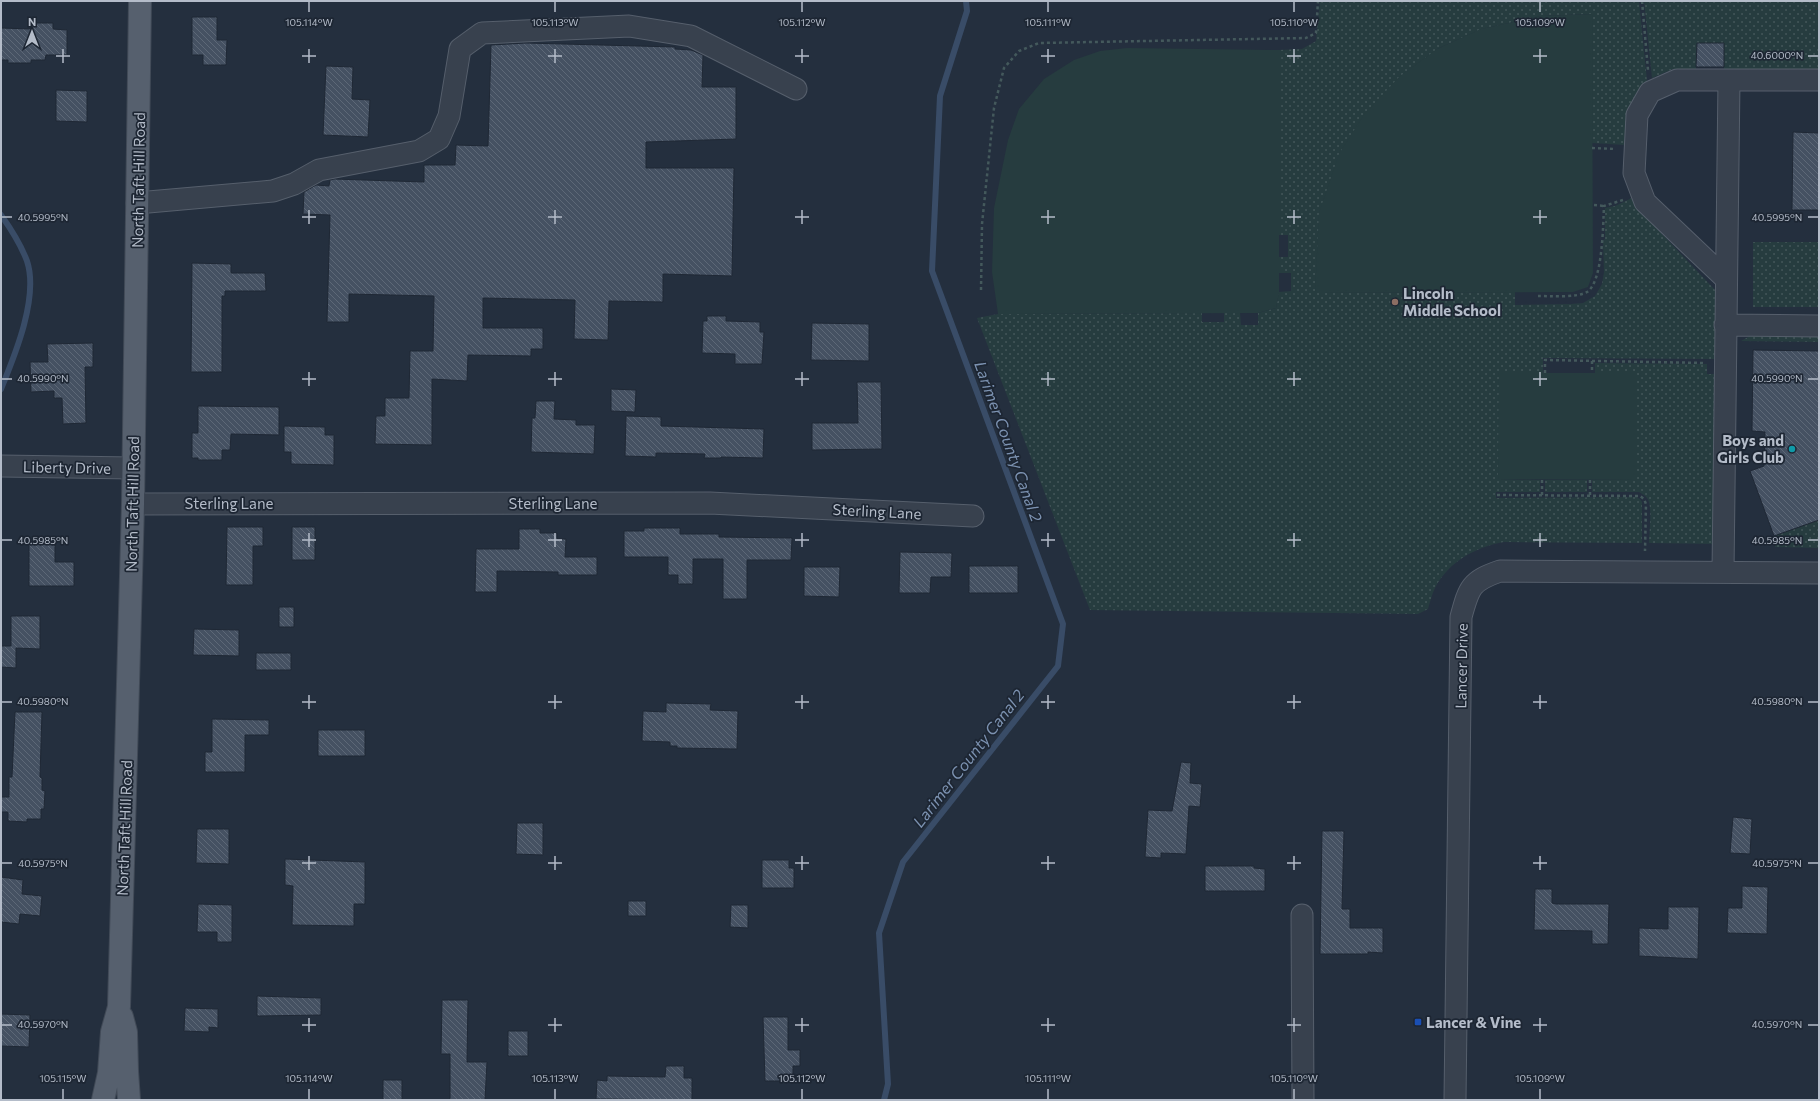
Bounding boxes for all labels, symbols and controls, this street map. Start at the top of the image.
north arrow [12,12,52,52]
text: N [28,15,36,28]
text: 105.114°W [285,16,333,28]
text: 105.113°W [531,16,579,28]
text: 105.112°W [778,16,826,28]
text: 105.111°W [1025,16,1071,28]
text: 105.110°W [1270,16,1318,28]
text: 105.109°W [1515,16,1565,28]
text: 40.6000°N [1751,49,1803,61]
street label: North Taft Hill Road [128,112,148,248]
text: 40.5995°N [18,211,68,223]
text: 40.5995°N [1752,211,1802,223]
place label: Lincoln Middle School [1403,284,1501,319]
marker: Lincoln Middle School [1390,297,1400,307]
water label: Larimer County Canal 2 [971,358,1047,524]
text: 40.5990°N [17,372,69,384]
text: 40.5990°N [1751,372,1803,384]
place label: Boys and Girls Club [1717,431,1784,466]
street label: North Taft Hill Road [122,436,142,572]
marker: Boys and Girls Club [1787,444,1797,454]
street label: Liberty Drive [23,457,111,477]
street label: Sterling Lane [185,494,273,512]
street label: Sterling Lane [509,494,597,512]
street label: Sterling Lane [832,500,922,522]
text: 40.5985°N [18,534,68,546]
text: 40.5985°N [1752,534,1802,546]
street label: Lancer Drive [1451,623,1471,709]
water label: Larimer County Canal 2 [908,685,1028,831]
text: 40.5980°N [17,695,69,707]
text: 40.5980°N [1751,695,1803,707]
street label: North Taft Hill Road [113,760,135,896]
text: 40.5975°N [18,857,68,869]
text: 40.5975°N [1752,857,1802,869]
place label: Lancer & Vine [1426,1013,1521,1031]
marker: Lancer & Vine [1413,1017,1423,1027]
text: 40.5970°N [18,1018,68,1030]
text: 40.5970°N [1752,1018,1802,1030]
text: 105.115°W [39,1072,87,1084]
text: 105.114°W [285,1072,333,1084]
text: 105.113°W [531,1072,579,1084]
text: 105.112°W [778,1072,826,1084]
text: 105.111°W [1025,1072,1071,1084]
text: 105.110°W [1270,1072,1318,1084]
text: 105.109°W [1515,1072,1565,1084]

